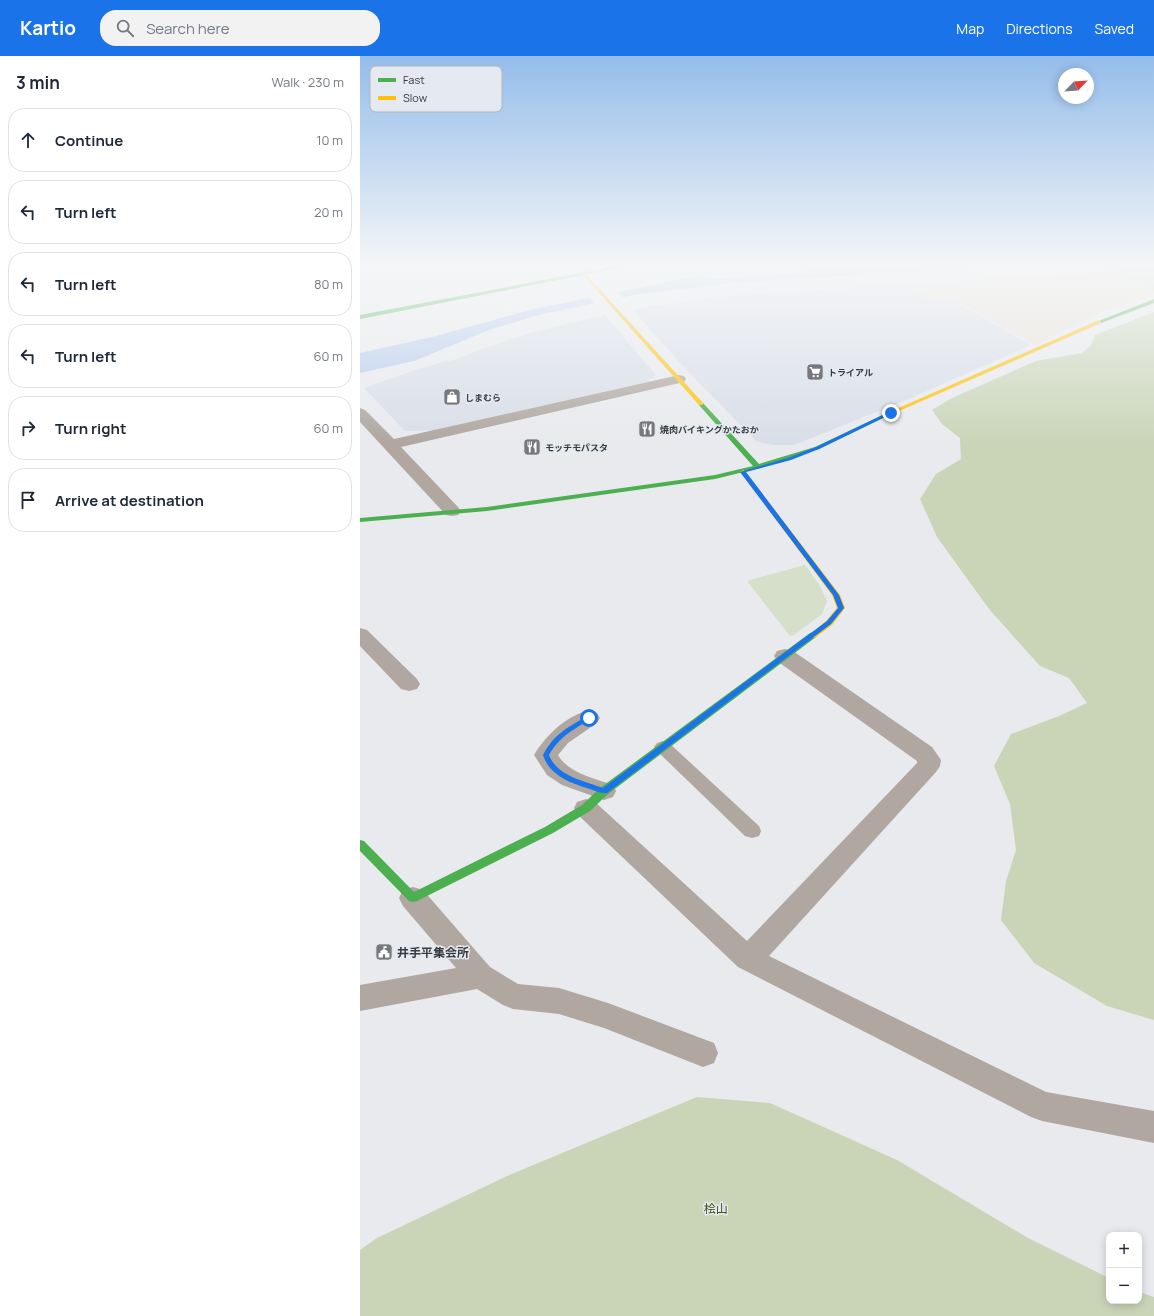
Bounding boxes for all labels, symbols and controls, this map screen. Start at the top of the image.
search box [100,10,380,46]
text: Kartio [20,15,76,41]
icon: search [114,17,136,39]
text: Search here [146,18,230,39]
text: Map [956,19,984,38]
text: Directions [1006,19,1073,38]
text: Saved [1095,19,1134,38]
legend [370,66,502,112]
north arrow [1058,68,1094,104]
text: 3 min [16,71,60,94]
text: Fast [403,72,425,87]
text: Walk · 230 m [271,73,344,91]
text: Slow [403,90,428,105]
icon: ahead [17,129,39,151]
text: Continue [55,130,123,151]
text: 10 m [316,131,343,149]
icon: left [17,201,39,223]
text: Turn left [55,202,117,223]
text: 20 m [314,203,343,221]
icon: left [17,273,39,295]
text: Turn left [55,274,117,295]
text: 80 m [314,275,343,293]
icon: left [17,345,39,367]
text: Turn left [55,346,117,367]
text: 60 m [313,347,343,365]
supermarket icon: トライアル [805,362,825,382]
place label: トライアル [828,366,873,379]
shop icon: しまむら [442,387,462,407]
place label: しまむら [465,391,501,404]
route end [882,404,900,422]
icon: right [17,417,39,439]
text: Turn right [55,418,126,439]
text: 60 m [313,419,343,437]
restaurant icon: 焼肉バイキングかたおか [637,419,657,439]
place label: 焼肉バイキングかたおか [659,423,759,436]
restaurant icon: モッチモパスタ [522,437,542,457]
place label: モッチモパスタ [545,441,608,454]
icon: arrive [17,489,39,511]
text: Arrive at destination [55,490,204,511]
route start [580,709,598,727]
public building icon: 井手平集会所 [374,942,394,962]
place label: 井手平集会所 [397,944,469,961]
park label: 桧山 [704,1200,728,1217]
map controls [1106,1232,1142,1304]
button: + [1106,1232,1142,1268]
button: − [1106,1268,1142,1304]

